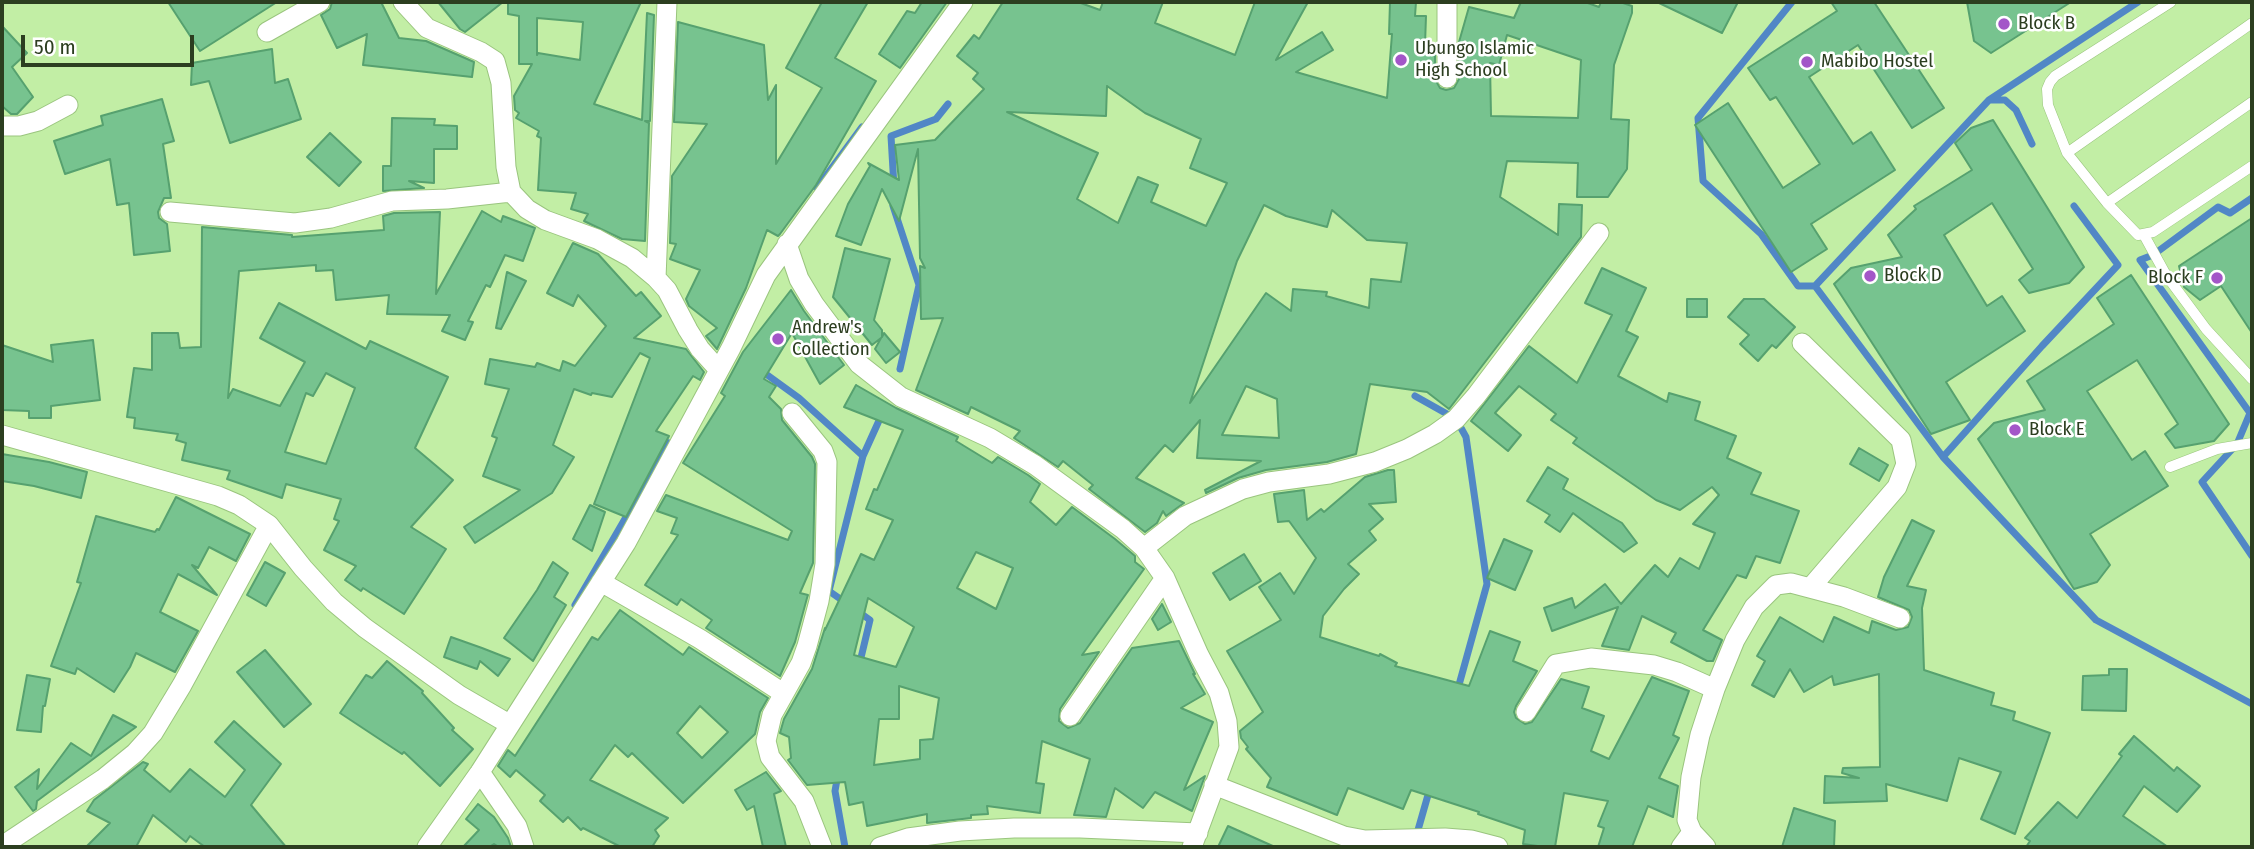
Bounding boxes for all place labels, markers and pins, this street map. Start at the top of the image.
place label: Block B [2018,13,2075,35]
marker: Block B [1996,16,2012,32]
place label: Ubungo Islamic High School [1415,38,1534,82]
place label: Mabibo Hostel [1821,51,1933,73]
marker: Ubungo Islamic High School [1393,52,1409,68]
marker: Mabibo Hostel [1799,54,1815,70]
place label: Block D [1884,265,1942,287]
place label: Block F [2148,267,2203,289]
marker: Block D [1862,268,1878,284]
marker: Block F [2209,270,2225,286]
place label: Andrew's Collection [792,317,870,361]
marker: Andrew's Collection [770,331,786,347]
place label: Block E [2029,419,2085,441]
marker: Block E [2007,422,2023,438]

